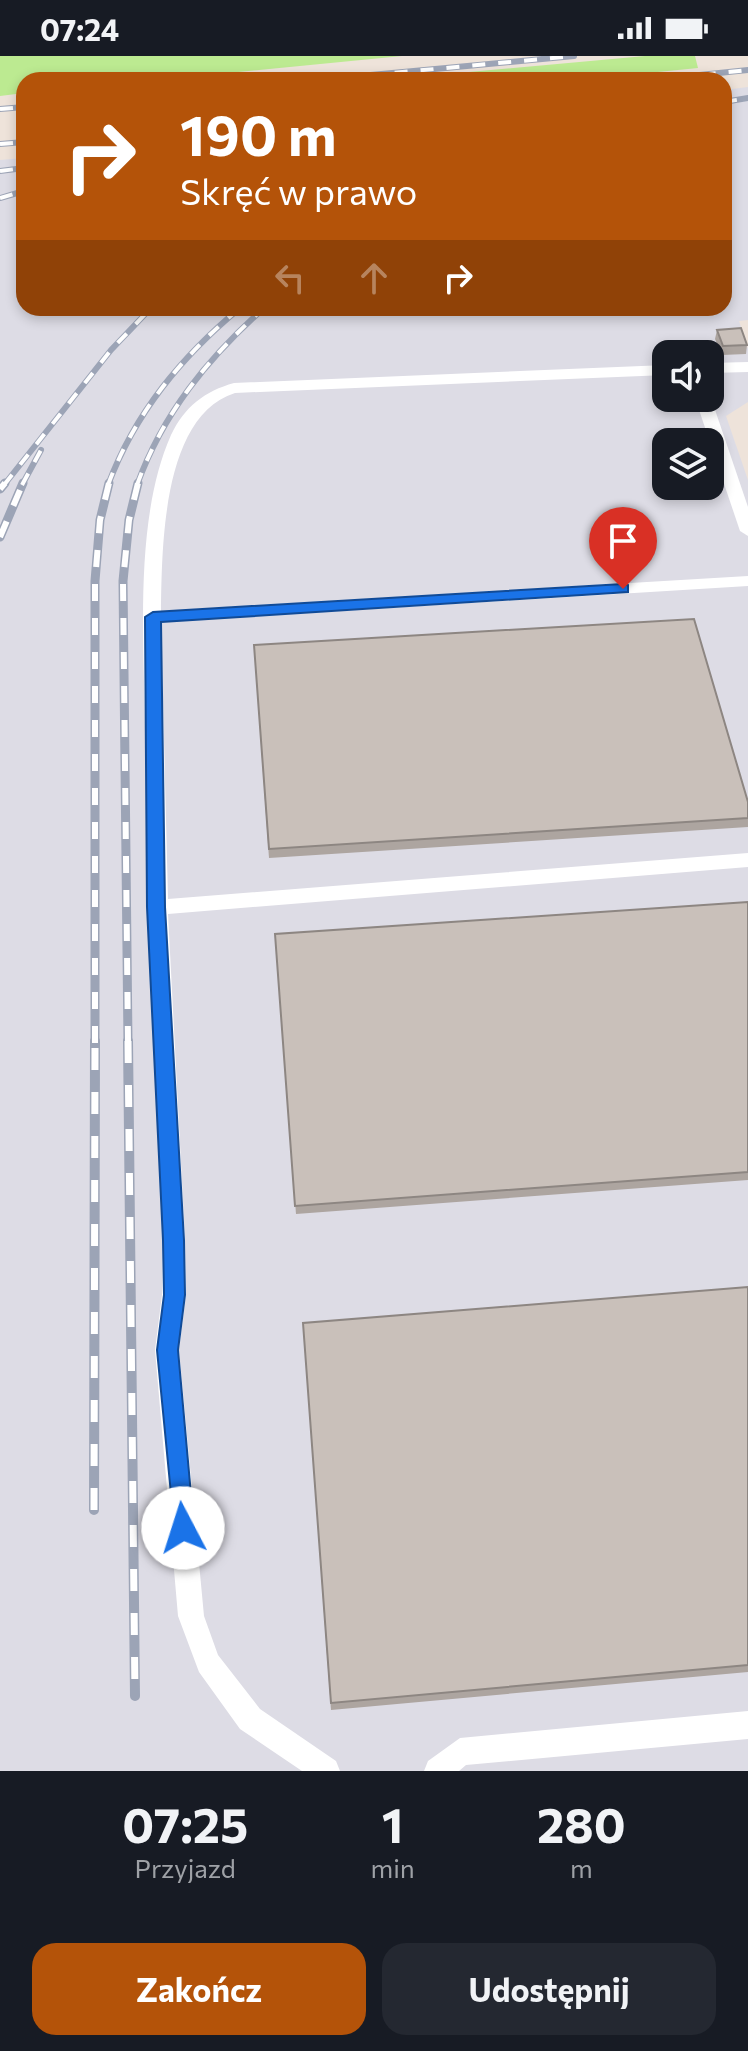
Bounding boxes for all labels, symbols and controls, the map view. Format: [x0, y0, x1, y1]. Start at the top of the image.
text: 07:24 [40, 10, 119, 47]
text: 190 m [180, 99, 337, 168]
icon: right [48, 104, 152, 208]
text: Skręć w prawo [180, 168, 417, 212]
icon: left [268, 256, 312, 300]
icon: ahead [352, 256, 396, 300]
icon: right [436, 256, 480, 300]
map controls [652, 340, 724, 500]
button: sound [652, 340, 724, 412]
button: layers [652, 428, 724, 500]
pin [589, 507, 657, 589]
icon: arrive [601, 519, 645, 563]
position arrow [141, 1486, 225, 1570]
text: 07:25 [122, 1794, 248, 1853]
text: 1 [382, 1794, 403, 1853]
text: 280 [537, 1794, 626, 1853]
text: Przyjazd [135, 1852, 236, 1883]
text: min [370, 1852, 415, 1883]
text: m [570, 1852, 593, 1883]
button: Zakończ [32, 1943, 366, 2035]
button: Udostępnij [382, 1943, 716, 2035]

